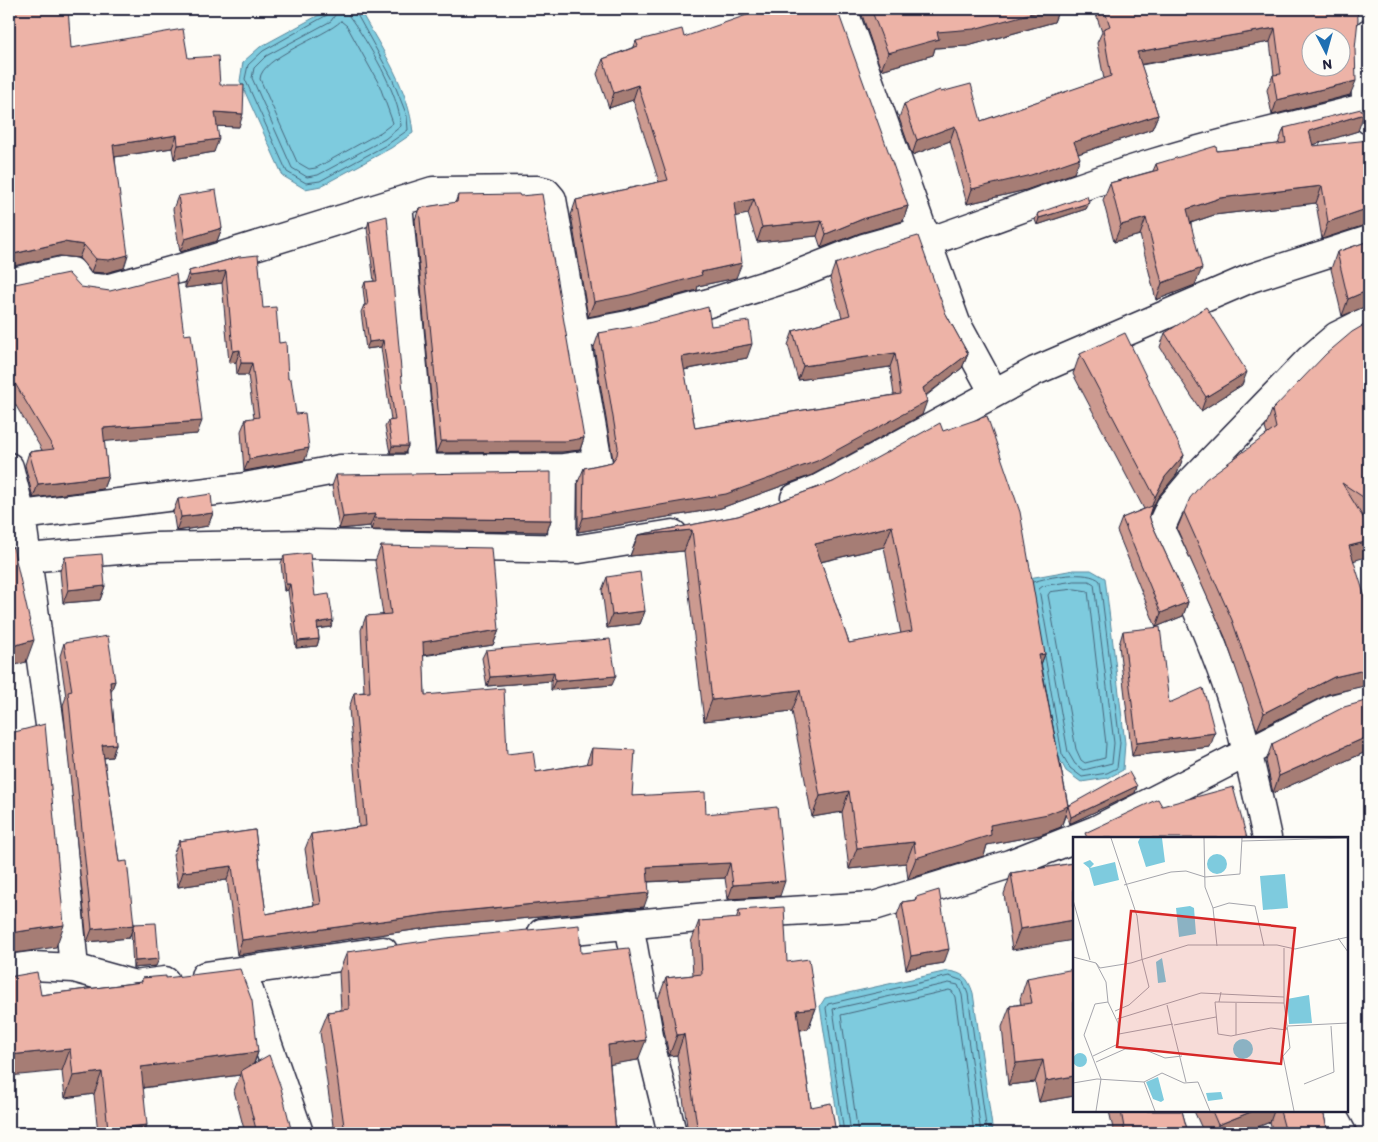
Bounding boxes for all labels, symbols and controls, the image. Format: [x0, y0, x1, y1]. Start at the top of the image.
north arrow [1300, 28, 1350, 78]
text: N [1322, 55, 1333, 73]
inset map [1073, 837, 1348, 1112]

